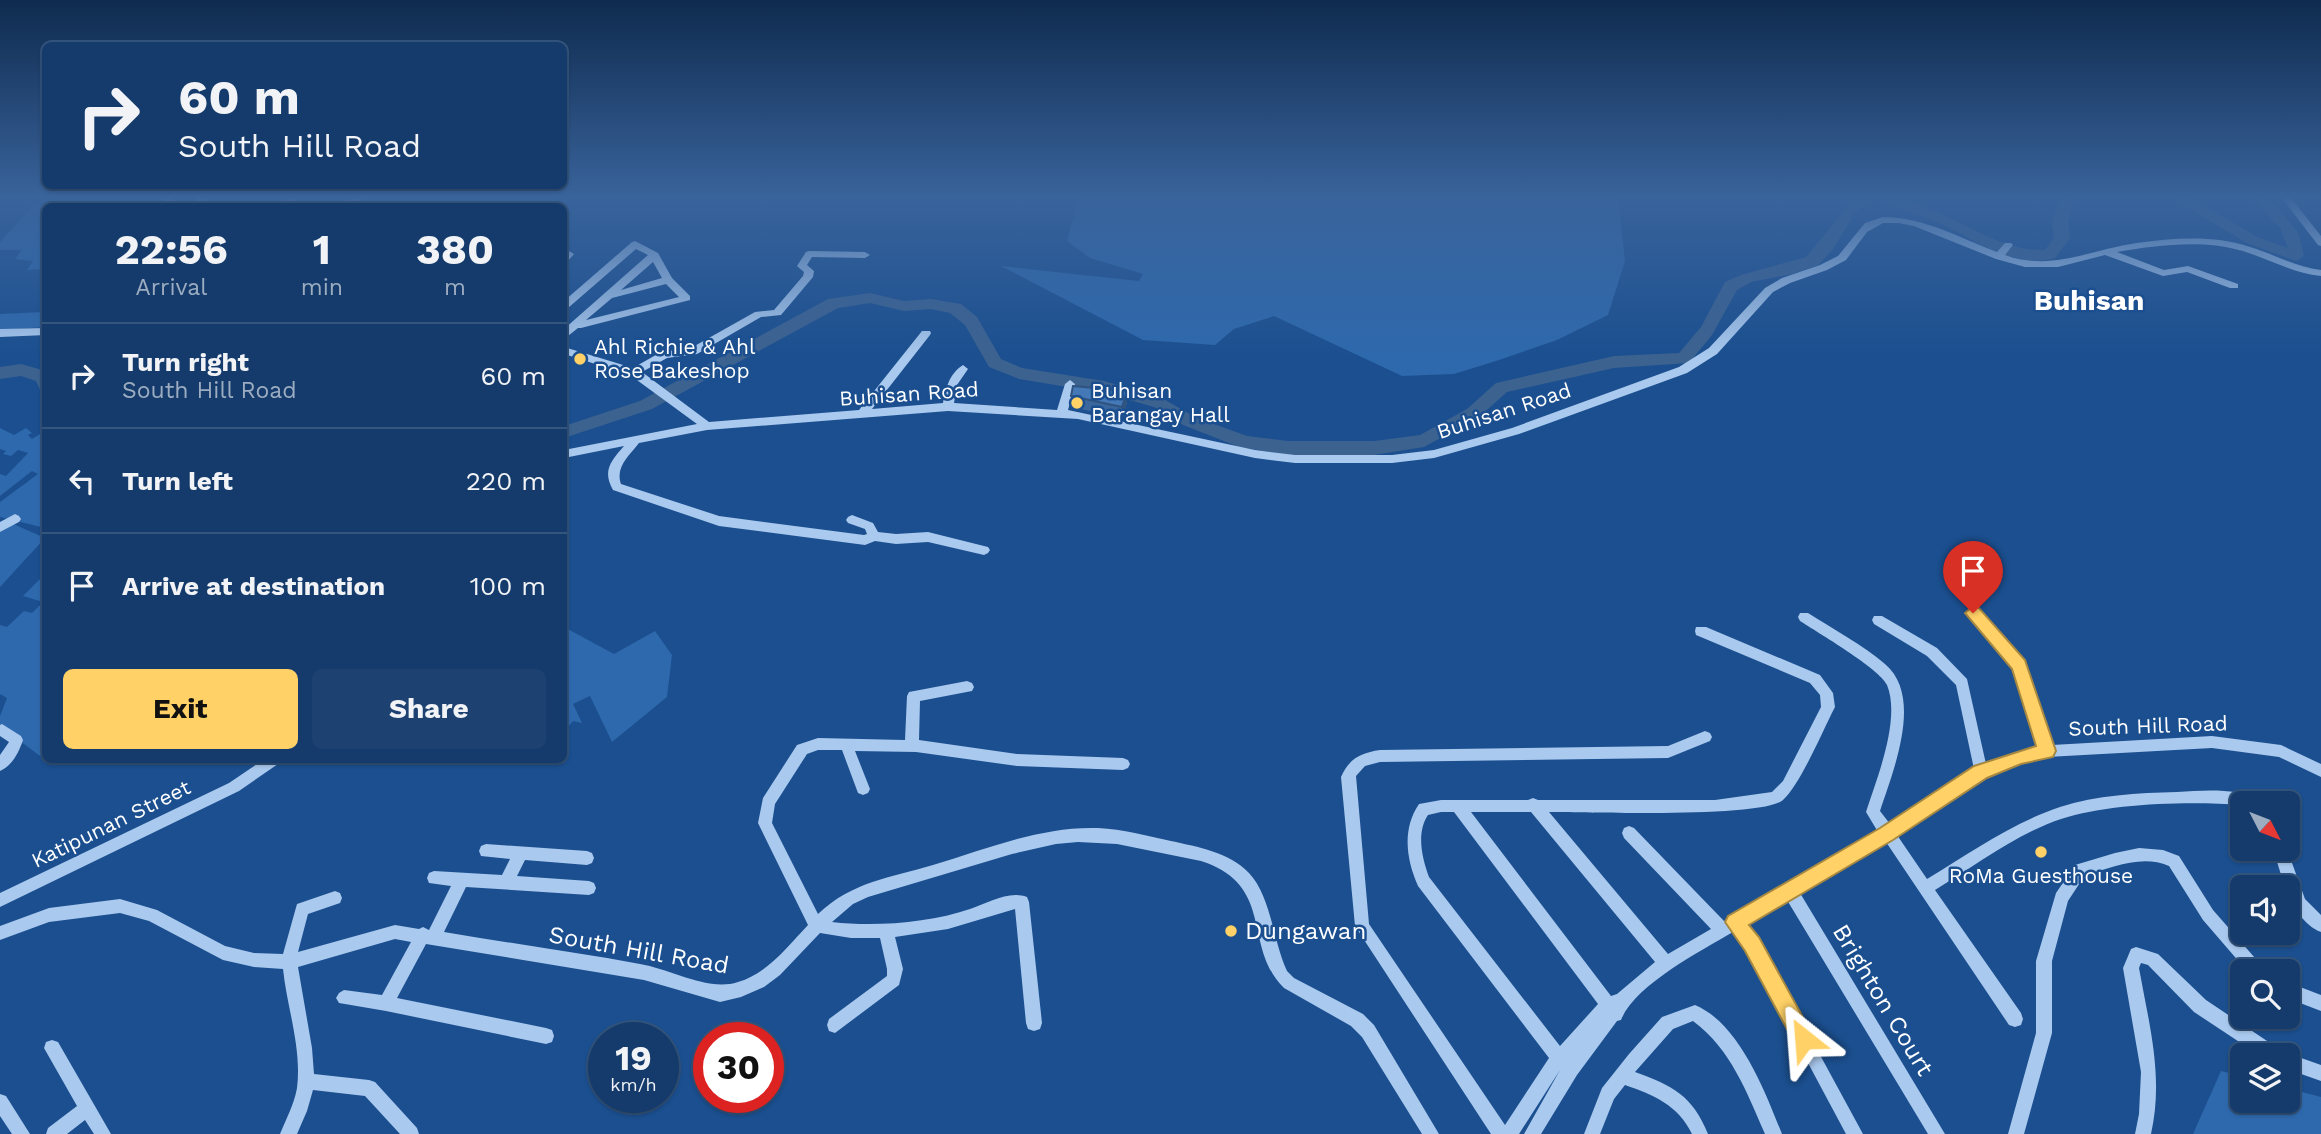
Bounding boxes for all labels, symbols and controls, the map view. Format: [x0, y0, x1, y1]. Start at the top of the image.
text: 60 m [178, 68, 300, 126]
icon: right [63, 70, 154, 161]
text: South Hill Road [178, 127, 421, 165]
text: 22:56 [115, 225, 228, 274]
text: 1 [313, 225, 331, 274]
text: 380 [416, 225, 494, 274]
text: Arrival [135, 274, 207, 301]
text: min [301, 274, 343, 301]
text: m [444, 274, 466, 301]
district label: Buhisan [2034, 284, 2144, 317]
place label: Ahl Richie & Ahl Rose Bakeshop [594, 334, 756, 383]
text: Turn right [122, 347, 249, 377]
marker: Ahl Richie & Ahl Rose Bakeshop [572, 351, 588, 367]
icon: right [63, 357, 101, 395]
text: 60 m [480, 361, 546, 391]
street label: Buhisan Road [838, 376, 979, 411]
text: South Hill Road [122, 377, 297, 404]
street label: Buhisan Road [1434, 377, 1574, 444]
place label: Buhisan Barangay Hall [1091, 378, 1230, 427]
marker: Buhisan Barangay Hall [1069, 395, 1085, 411]
icon: left [63, 462, 101, 500]
text: Turn left [122, 466, 233, 496]
text: 220 m [466, 466, 546, 496]
pin [1943, 541, 2003, 613]
icon: arrive [1954, 552, 1992, 590]
icon: arrive [63, 567, 101, 605]
text: Arrive at destination [122, 571, 385, 601]
text: 100 m [470, 571, 546, 601]
button: Exit [63, 669, 298, 749]
button: Share [312, 669, 546, 749]
street label: South Hill Road [2068, 710, 2228, 741]
street label: Katipunan Street [27, 774, 195, 873]
north arrow [2230, 791, 2300, 861]
map controls [2230, 791, 2300, 1113]
marker: RoMa Guesthouse [2033, 844, 2049, 860]
place label: RoMa Guesthouse [1949, 863, 2133, 888]
button: sound [2230, 875, 2300, 945]
place label: Dungawan [1245, 917, 1366, 945]
street label: Brighton Court [1827, 919, 1939, 1081]
street label: South Hill Road [547, 920, 731, 980]
marker: Dungawan [1223, 923, 1239, 939]
button: search [2230, 959, 2300, 1029]
position arrow [1767, 1002, 1841, 1076]
speed limit sign: 30 [693, 1022, 784, 1113]
text: 19 [615, 1037, 652, 1079]
button: layers [2230, 1043, 2300, 1113]
text: km/h [610, 1074, 657, 1095]

